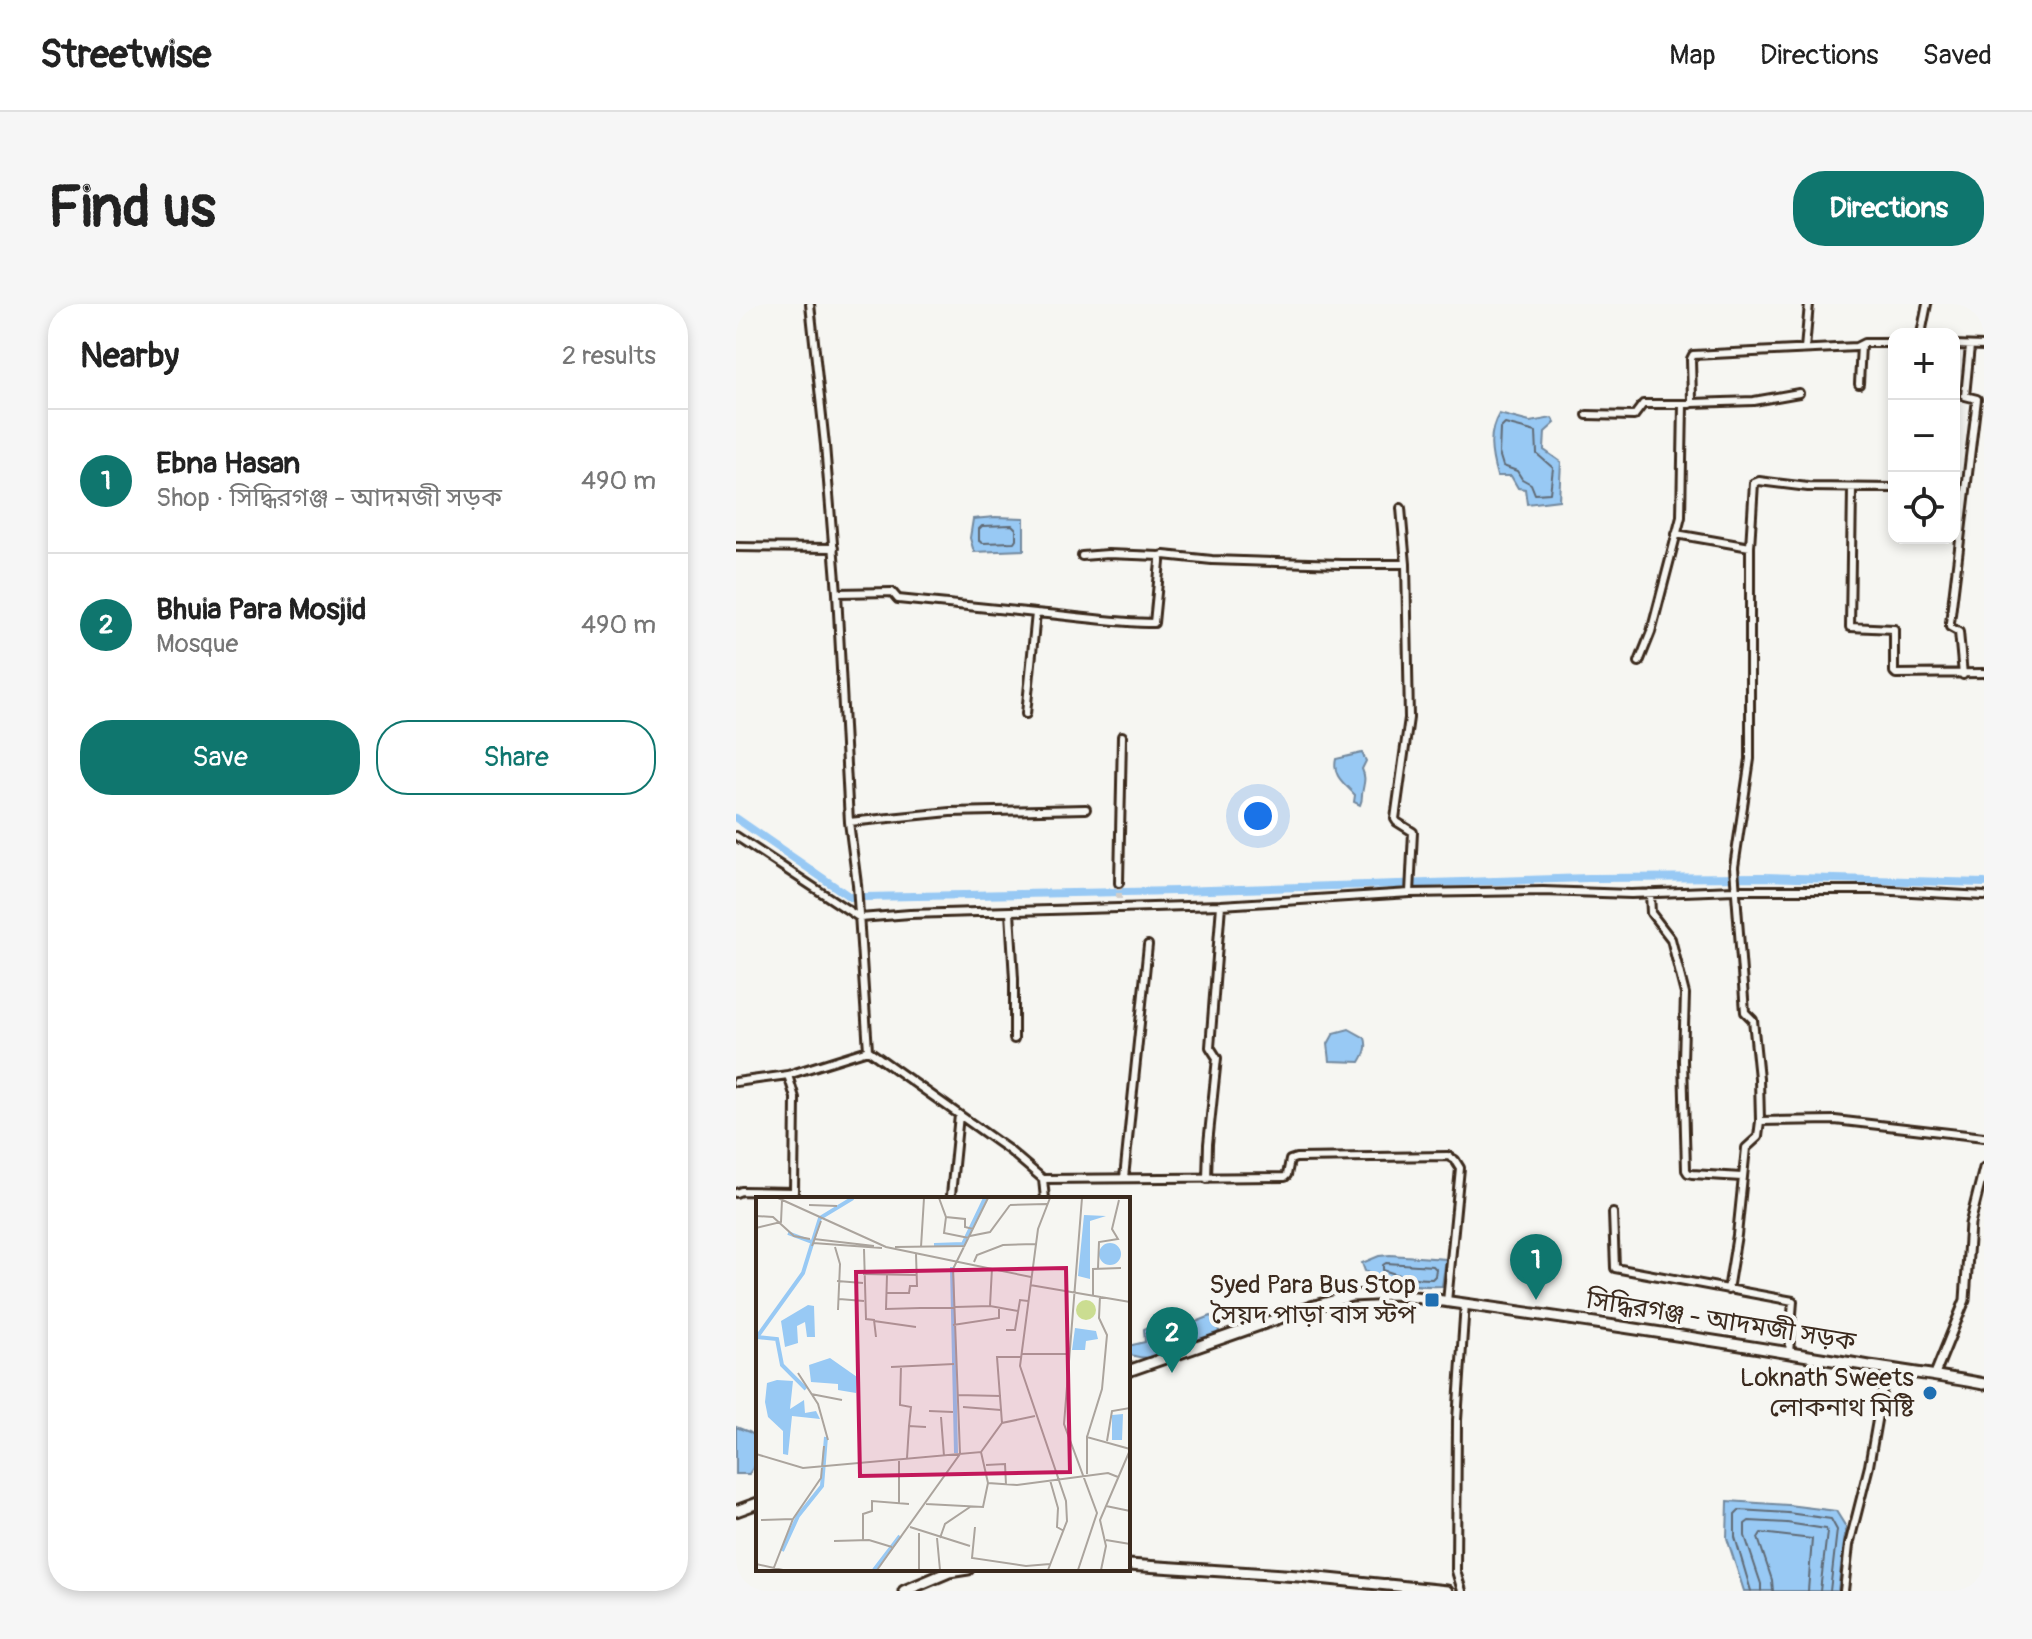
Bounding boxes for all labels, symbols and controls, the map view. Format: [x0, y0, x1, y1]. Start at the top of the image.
text: Streetwise [40, 31, 211, 79]
text: Map [1669, 38, 1716, 73]
text: Directions [1760, 38, 1879, 73]
text: Saved [1923, 38, 1992, 73]
button: Directions [1793, 171, 1984, 246]
text: Find us [48, 174, 216, 243]
map controls [1888, 328, 1960, 544]
button: + [1888, 328, 1960, 400]
text: Nearby [80, 335, 179, 378]
text: 2 results [562, 340, 656, 372]
button: − [1888, 400, 1960, 472]
text: Ebna Hasan [156, 445, 300, 482]
text: 1 [101, 465, 111, 497]
text: 490 m [581, 465, 656, 497]
button: locate [1888, 472, 1960, 544]
text: Shop · সিদ্ধিরগঞ্জ - আদমজী সড়ক [156, 482, 502, 514]
text: Bhuia Para Mosjid [156, 591, 366, 628]
text: 2 [99, 609, 113, 641]
text: 490 m [581, 609, 656, 641]
text: Mosque [156, 628, 238, 660]
button: Save [80, 720, 360, 795]
button: Share [376, 720, 656, 795]
your location [1238, 796, 1278, 836]
inset map [756, 1197, 1130, 1571]
pin: 1 [1510, 1234, 1562, 1300]
place label: Syed Para Bus Stop সৈয়দ পাড়া বাস স্টপ [1209, 1269, 1416, 1331]
street label: সিদ্ধিরগঞ্জ - আদমজী সড়ক [1583, 1284, 1859, 1358]
marker: Syed Para Bus Stop সৈয়দ পাড়া বাস স্টপ [1423, 1291, 1441, 1309]
pin: 2 [1146, 1307, 1198, 1373]
place label: Loknath Sweets লোকনাথ মিষ্টি [1740, 1362, 1915, 1424]
marker: Loknath Sweets লোকনাথ মিষ্টি [1921, 1384, 1939, 1402]

